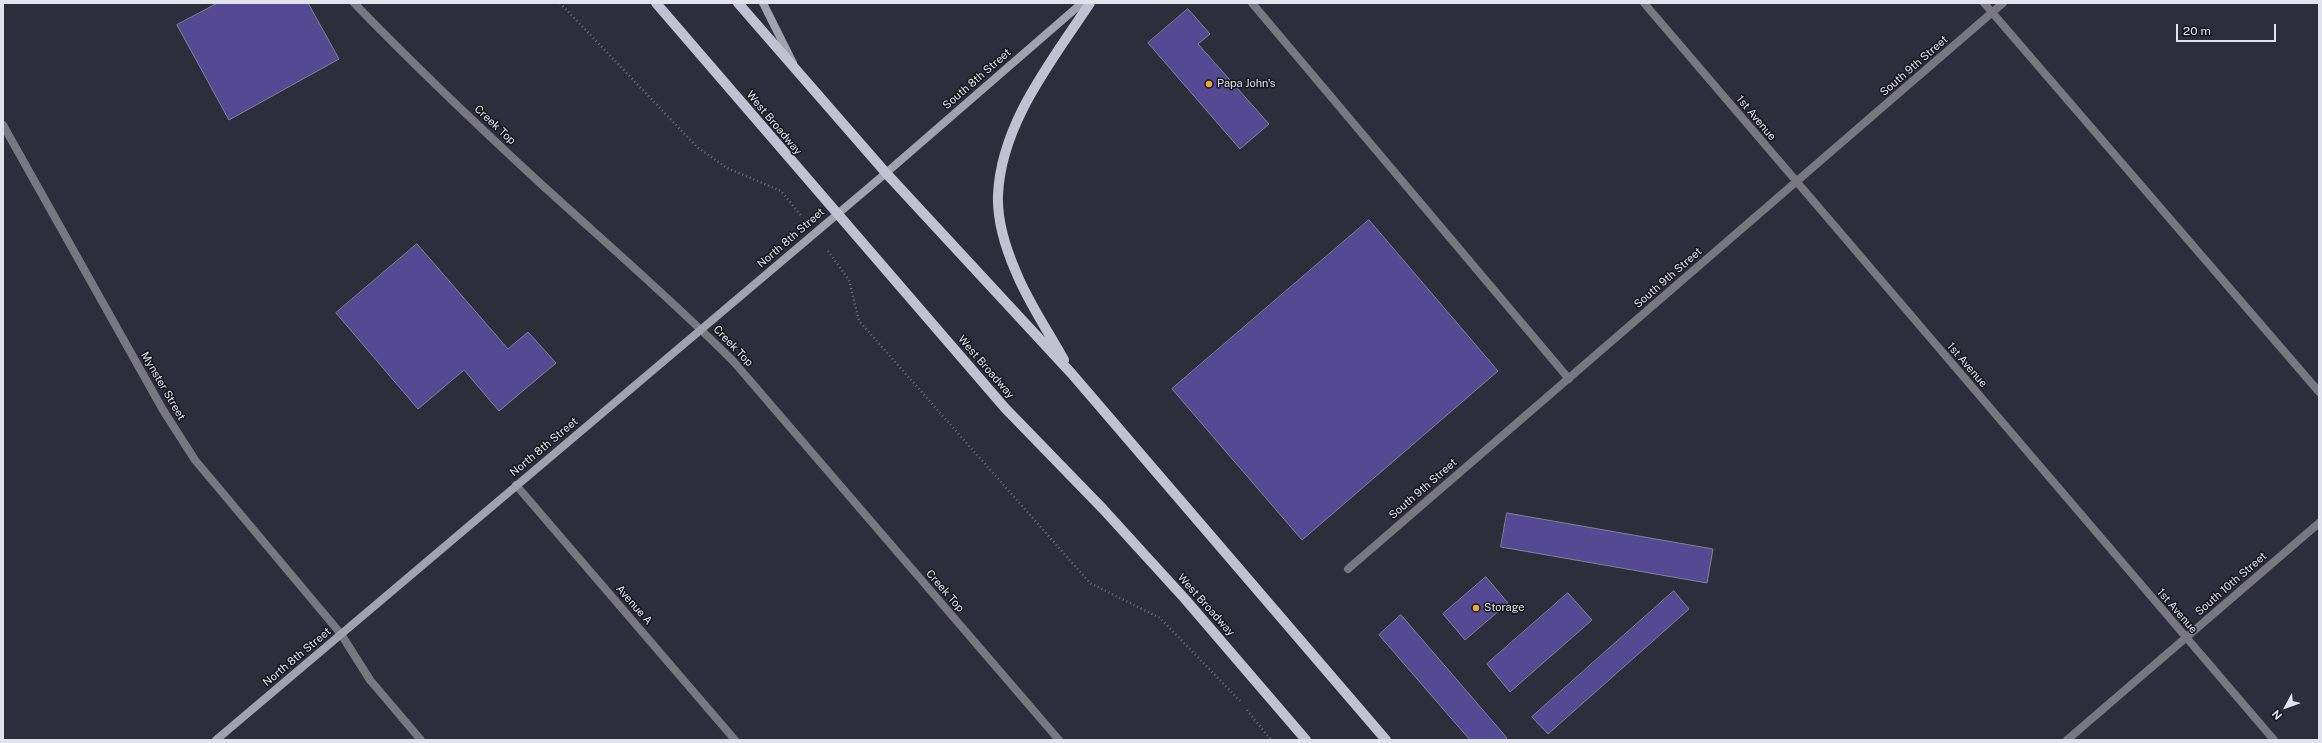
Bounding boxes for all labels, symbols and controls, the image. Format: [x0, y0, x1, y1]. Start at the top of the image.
scale bar [2178, 16, 2278, 42]
text: 20 m [2183, 24, 2211, 38]
street label: South 9th Street [1877, 33, 1951, 99]
street label: South 8th Street [940, 46, 1014, 112]
place label: Papa John's [1217, 77, 1275, 91]
marker: Papa John's [1204, 79, 1214, 89]
street label: West Broadway [743, 88, 805, 158]
street label: 1st Avenue [1733, 93, 1779, 143]
street label: Creek Top [472, 103, 518, 147]
street label: North 8th Street [755, 205, 827, 271]
street label: South 9th Street [1631, 245, 1705, 311]
street label: Creek Top [710, 323, 756, 369]
street label: West Broadway [955, 333, 1017, 401]
street label: 1st Avenue [1944, 340, 1990, 390]
street label: Mynster Street [138, 349, 188, 423]
street label: North 8th Street [507, 415, 581, 479]
street label: South 9th Street [1386, 456, 1460, 522]
street label: South 10th Street [2193, 550, 2269, 618]
street label: Creek Top [923, 567, 967, 615]
street label: West Broadway [1175, 571, 1237, 639]
street label: Avenue A [613, 582, 655, 628]
street label: 1st Avenue [2154, 586, 2200, 636]
place label: Storage [1484, 601, 1525, 615]
marker: Storage [1471, 603, 1481, 613]
street label: North 8th Street [260, 625, 334, 689]
north arrow [2266, 687, 2306, 727]
text: N [2270, 708, 2284, 722]

